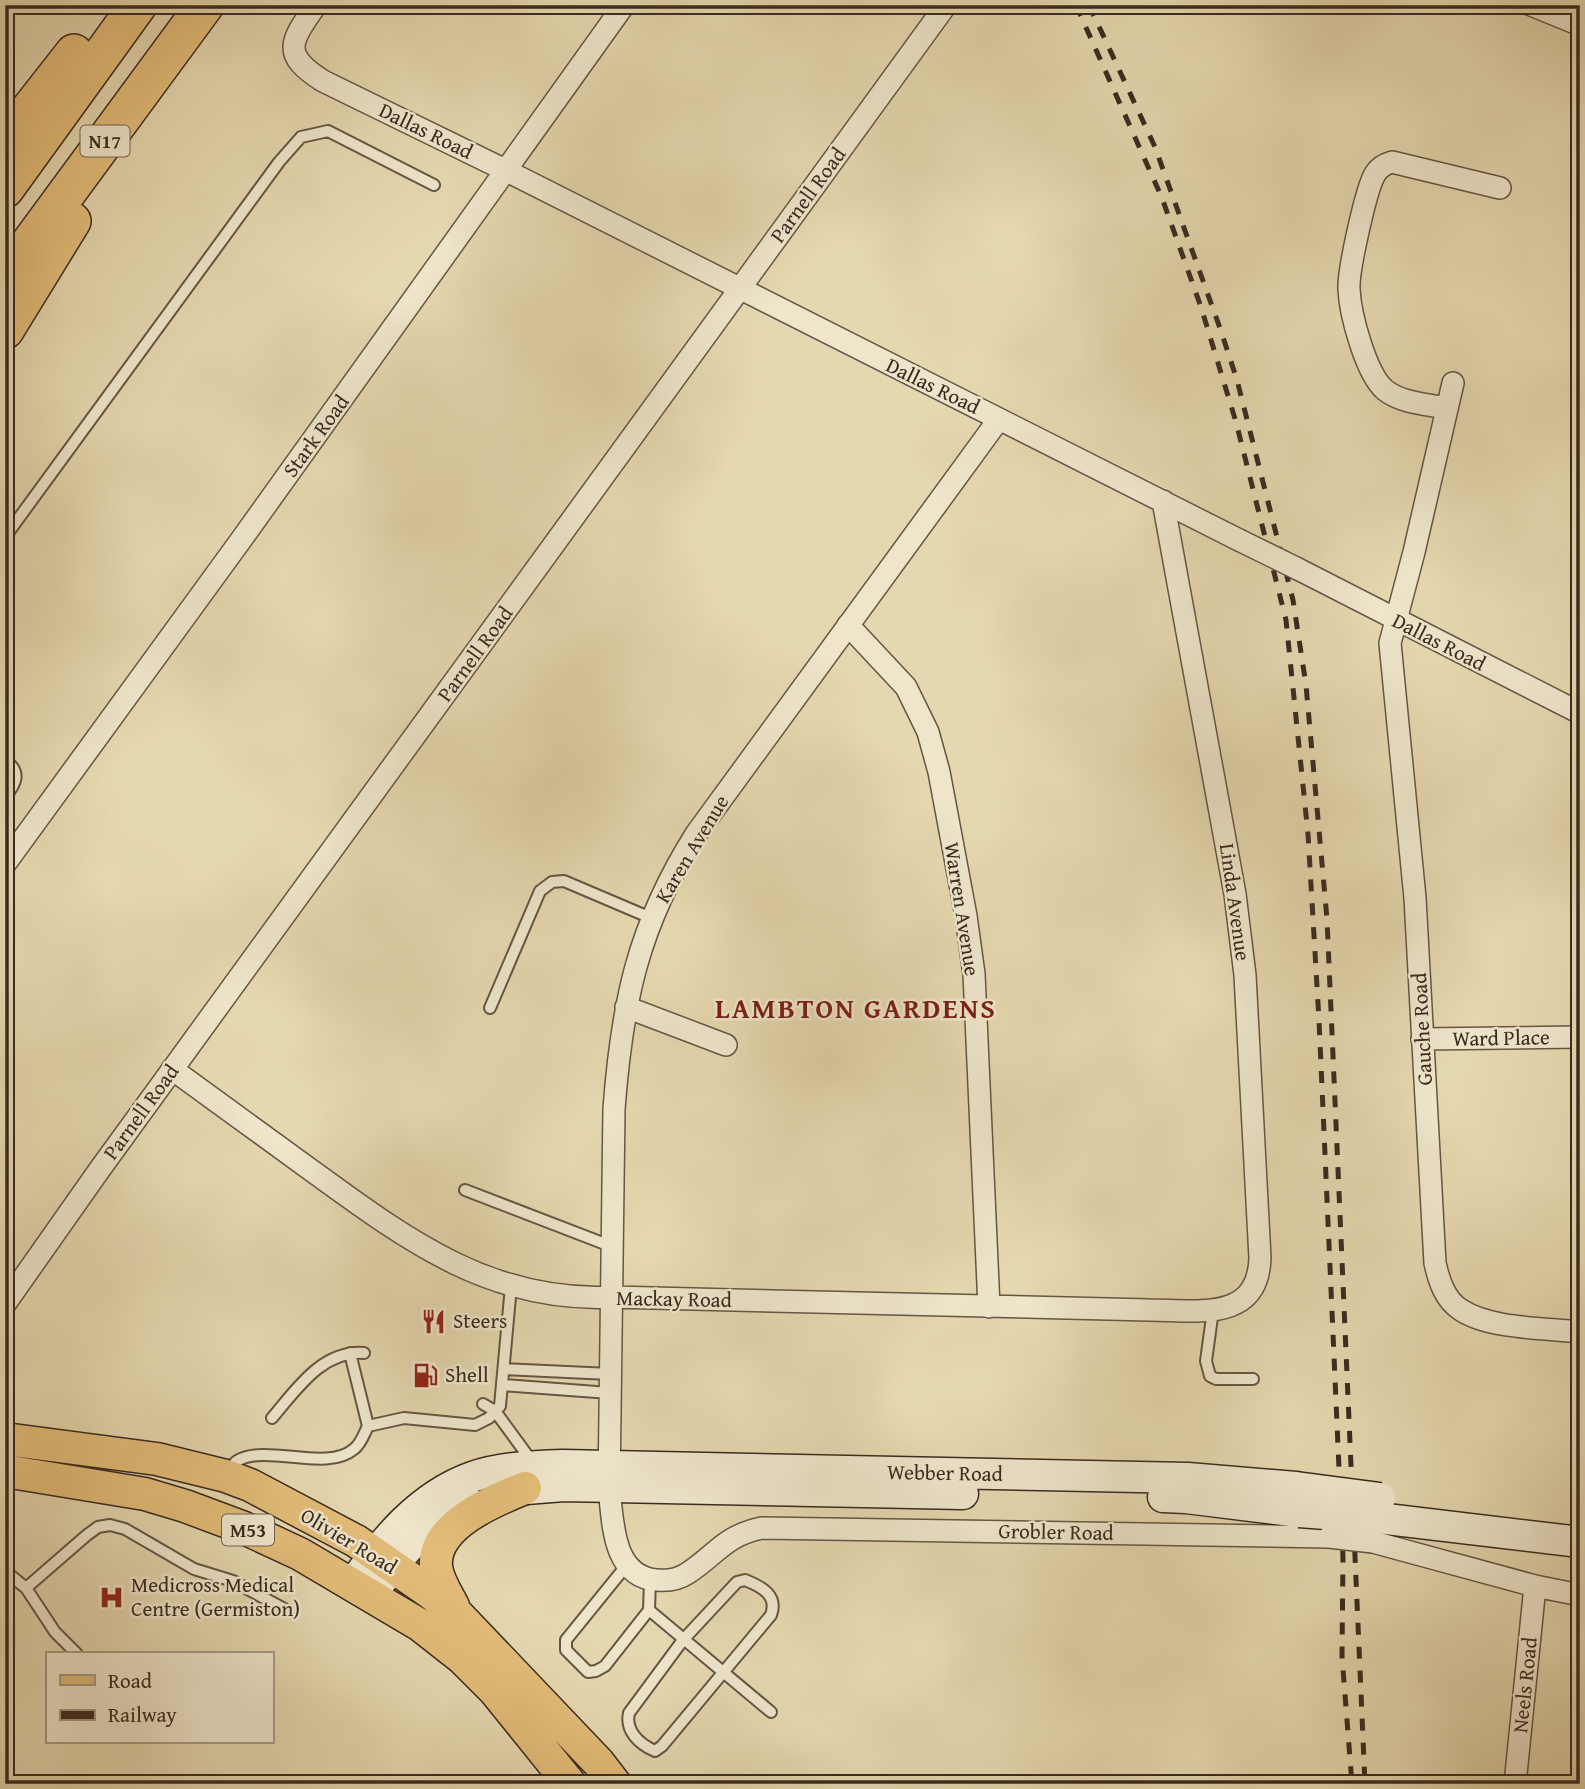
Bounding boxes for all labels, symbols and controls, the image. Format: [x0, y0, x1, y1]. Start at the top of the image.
street label: Dallas Road [374, 94, 479, 167]
road number: N17 [80, 125, 130, 156]
street label: Parnell Road [762, 140, 853, 249]
street label: Dallas Road [881, 349, 986, 422]
street label: Stark Road [275, 387, 357, 483]
street label: Parnell Road [429, 599, 520, 708]
street label: Dallas Road [1387, 605, 1492, 679]
street label: Karen Avenue [647, 789, 736, 909]
street label: Warren Avenue [937, 840, 988, 978]
street label: Linda Avenue [1212, 841, 1259, 963]
street label: Gauche Road [1403, 971, 1440, 1086]
district label: LAMBTON GARDENS [715, 987, 997, 1028]
street label: Ward Place [1452, 1021, 1550, 1054]
street label: Parnell Road [95, 1057, 186, 1166]
street label: Mackay Road [616, 1282, 733, 1315]
place label: Steers [453, 1305, 507, 1336]
restaurant icon: Steers [419, 1307, 447, 1335]
place label: Shell [445, 1359, 489, 1390]
fuel station icon: Shell [411, 1361, 439, 1389]
street label: Webber Road [887, 1456, 1004, 1489]
street label: Olivier Road [295, 1499, 404, 1582]
road number: M53 [222, 1514, 274, 1546]
street label: Grobler Road [998, 1515, 1115, 1548]
place label: Medicross Medical Centre (Germiston) [131, 1569, 300, 1624]
hospital icon: Medicross Medical Centre (Germiston) [97, 1583, 125, 1611]
street label: Neels Road [1504, 1635, 1545, 1734]
legend [46, 1652, 273, 1744]
text: Road [108, 1665, 153, 1696]
text: Railway [108, 1699, 177, 1730]

